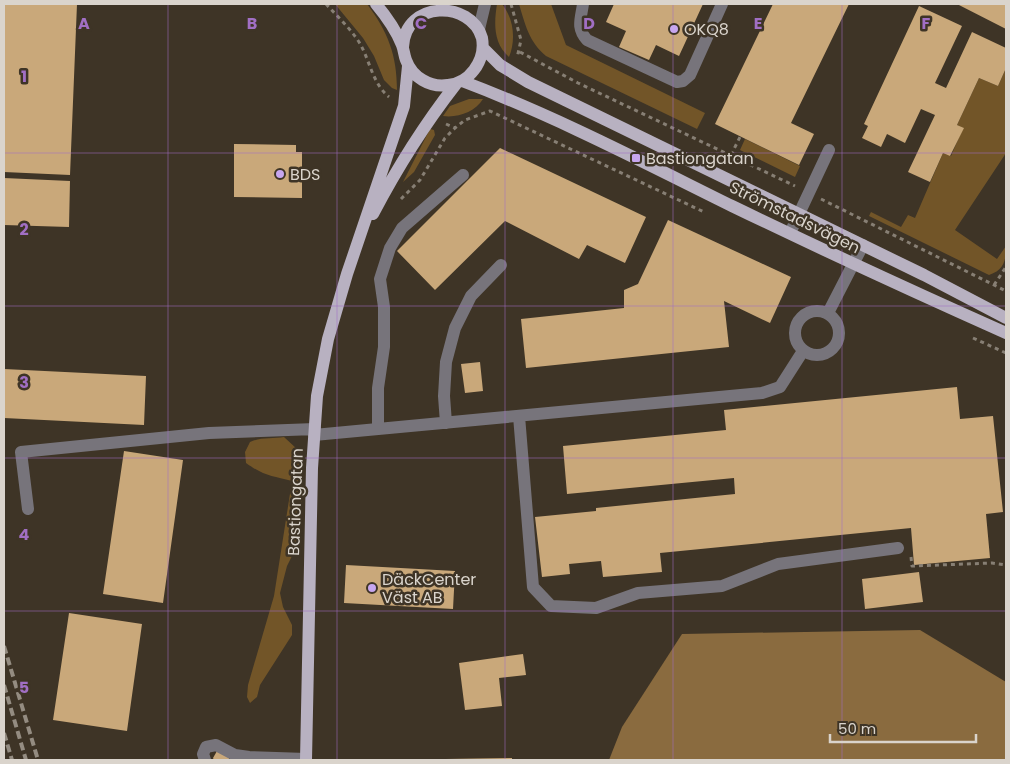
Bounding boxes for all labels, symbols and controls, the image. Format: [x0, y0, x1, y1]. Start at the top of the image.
text: A [78, 12, 90, 35]
text: B [247, 12, 257, 35]
text: C [415, 12, 427, 35]
text: D [583, 12, 595, 35]
text: E [754, 12, 762, 35]
text: F [922, 12, 931, 35]
place label: OKQ8 [684, 18, 729, 41]
marker: OKQ8 [668, 23, 680, 35]
text: 1 [21, 65, 27, 88]
place label: Bastiongatan [646, 147, 754, 170]
marker: Bastiongatan [630, 152, 642, 164]
place label: BDS [290, 163, 321, 186]
marker: BDS [274, 168, 286, 180]
street label: Strömstadsvägen [726, 176, 864, 259]
text: 2 [19, 218, 29, 241]
text: 3 [19, 371, 29, 394]
street label: Bastiongatan [282, 448, 309, 556]
text: 4 [19, 523, 30, 546]
place label: DäckCenter Väst AB [382, 568, 476, 609]
marker: DäckCenter Väst AB [366, 582, 378, 594]
text: 5 [19, 676, 29, 699]
scale bar [830, 712, 976, 744]
text: 50 m [838, 718, 876, 739]

